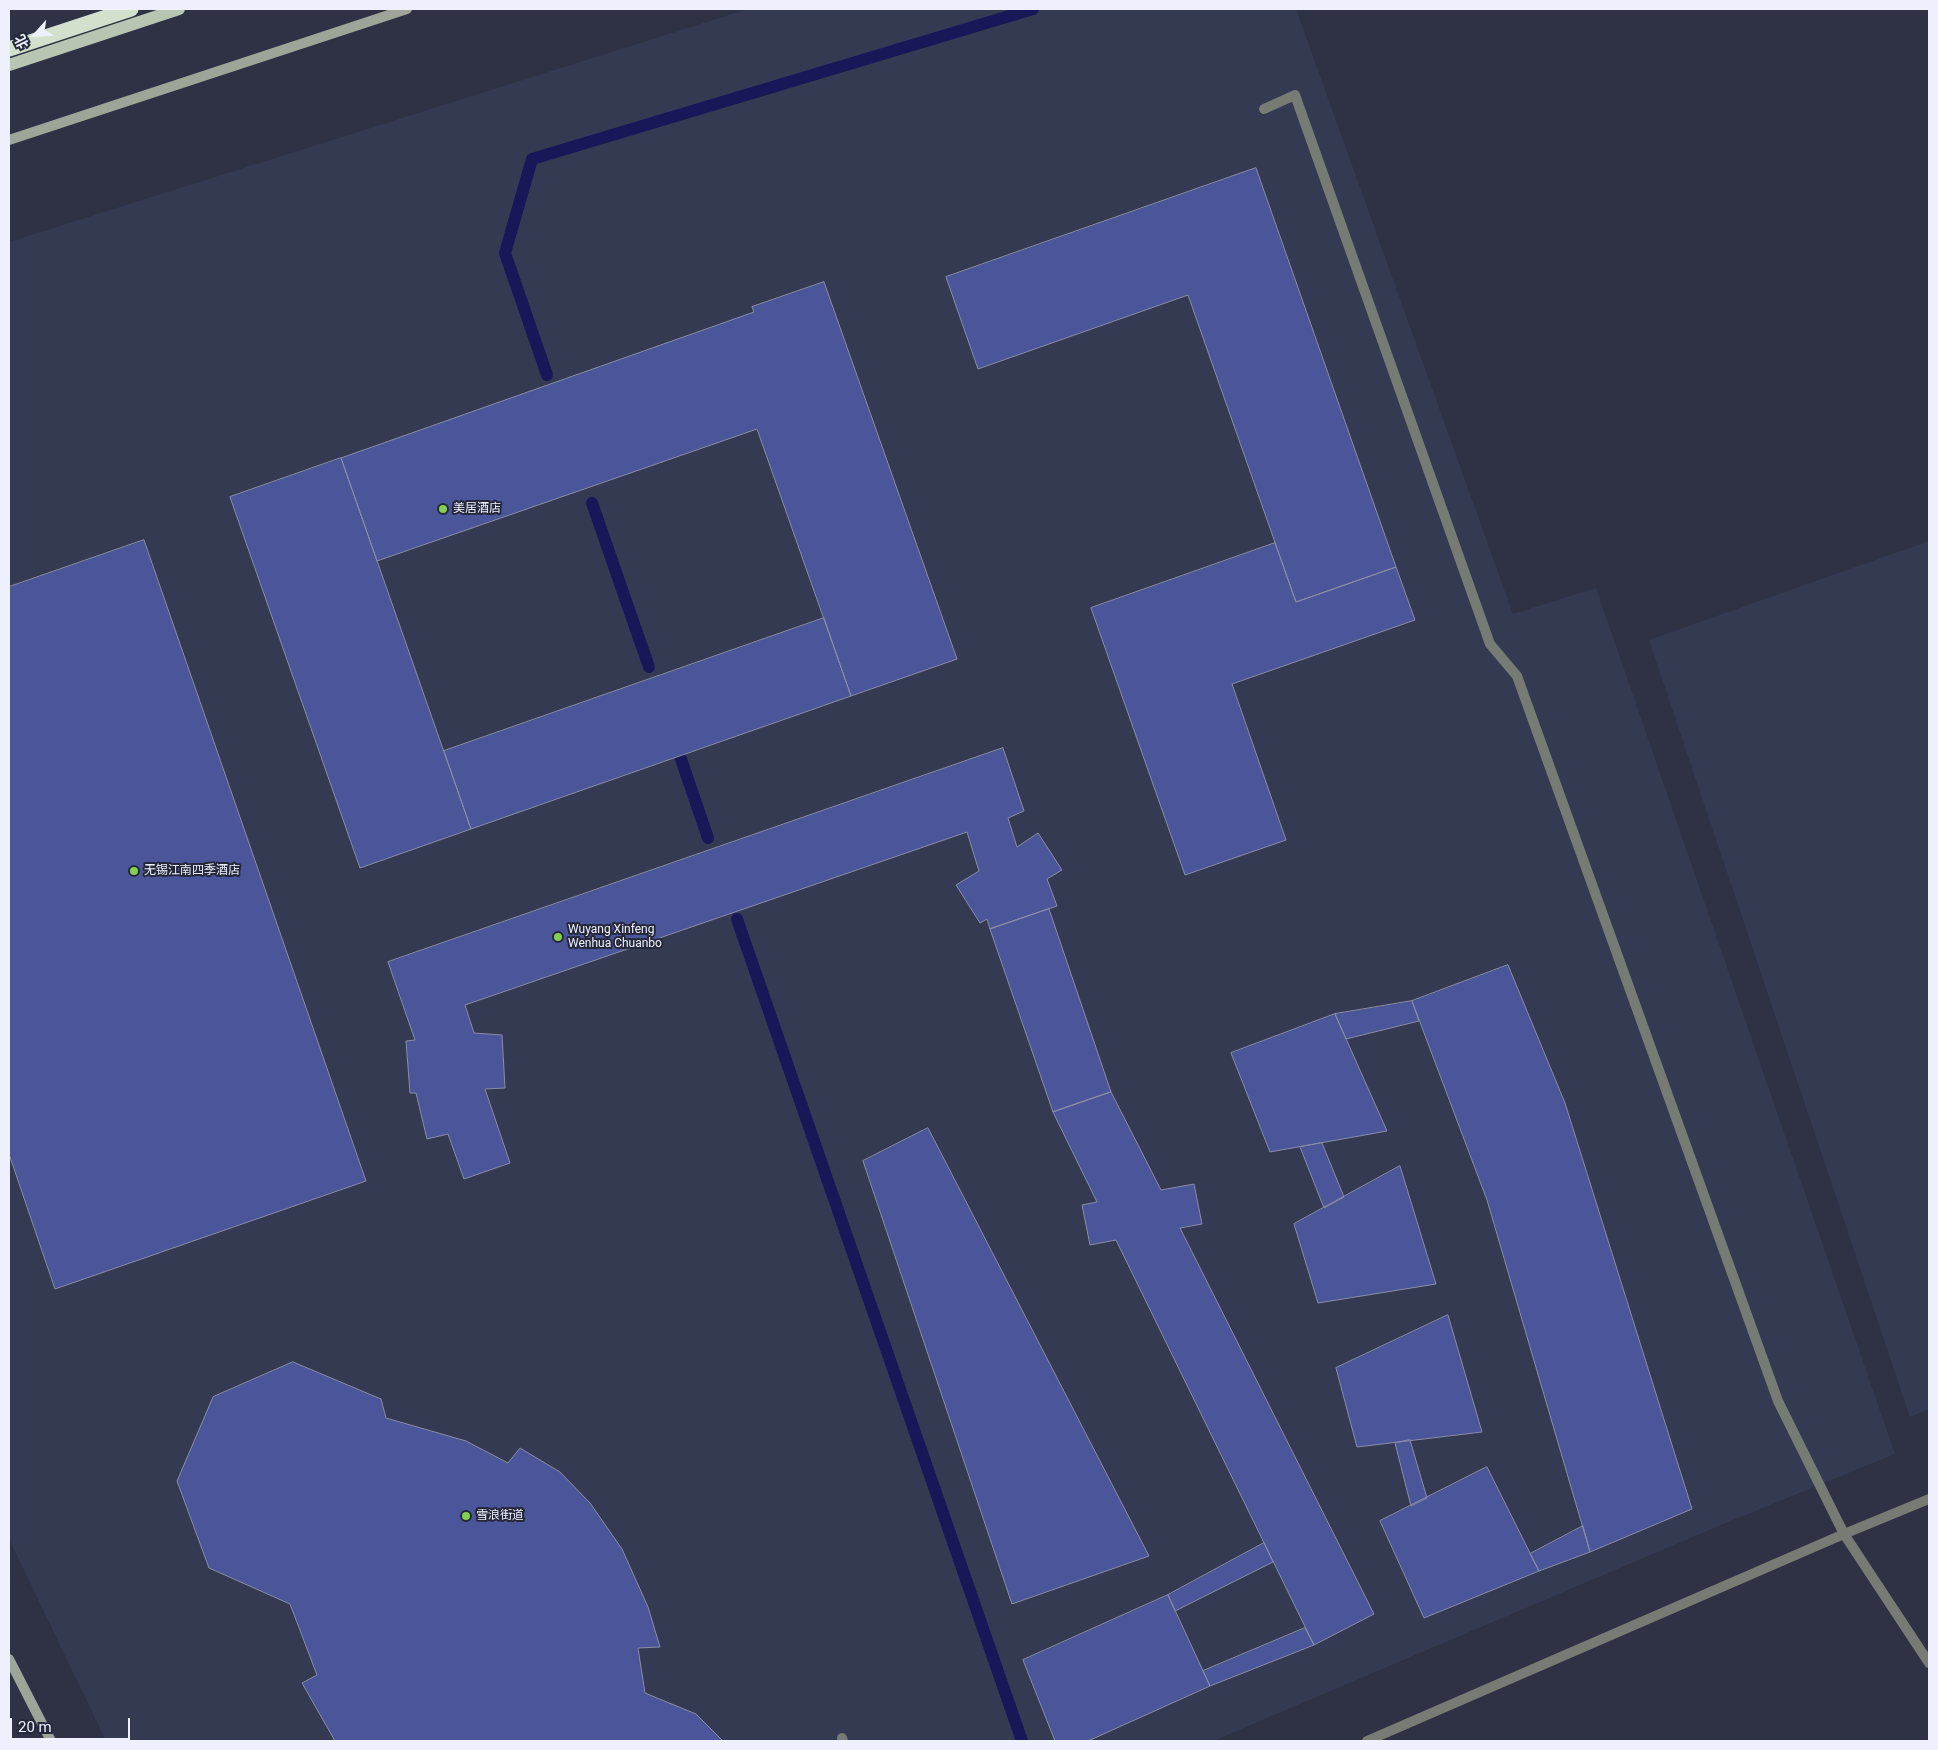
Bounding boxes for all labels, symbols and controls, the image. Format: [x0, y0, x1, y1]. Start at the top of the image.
north arrow [10, 10, 60, 60]
text: 北 [11, 32, 32, 51]
place label: 美居酒店 [453, 502, 501, 516]
marker: 美居酒店 [437, 503, 449, 515]
place label: 无锡江南四季酒店 [144, 864, 240, 878]
marker: 无锡江南四季酒店 [128, 865, 140, 877]
place label: Wuyang Xinfeng Wenhua Chuanbo [568, 923, 662, 951]
marker: Wuyang Xinfeng Wenhua Chuanbo [552, 931, 564, 943]
place label: 雪浪街道 [476, 1509, 524, 1523]
marker: 雪浪街道 [460, 1510, 472, 1522]
scale bar [12, 1708, 132, 1740]
text: 20 m [18, 1718, 52, 1736]

